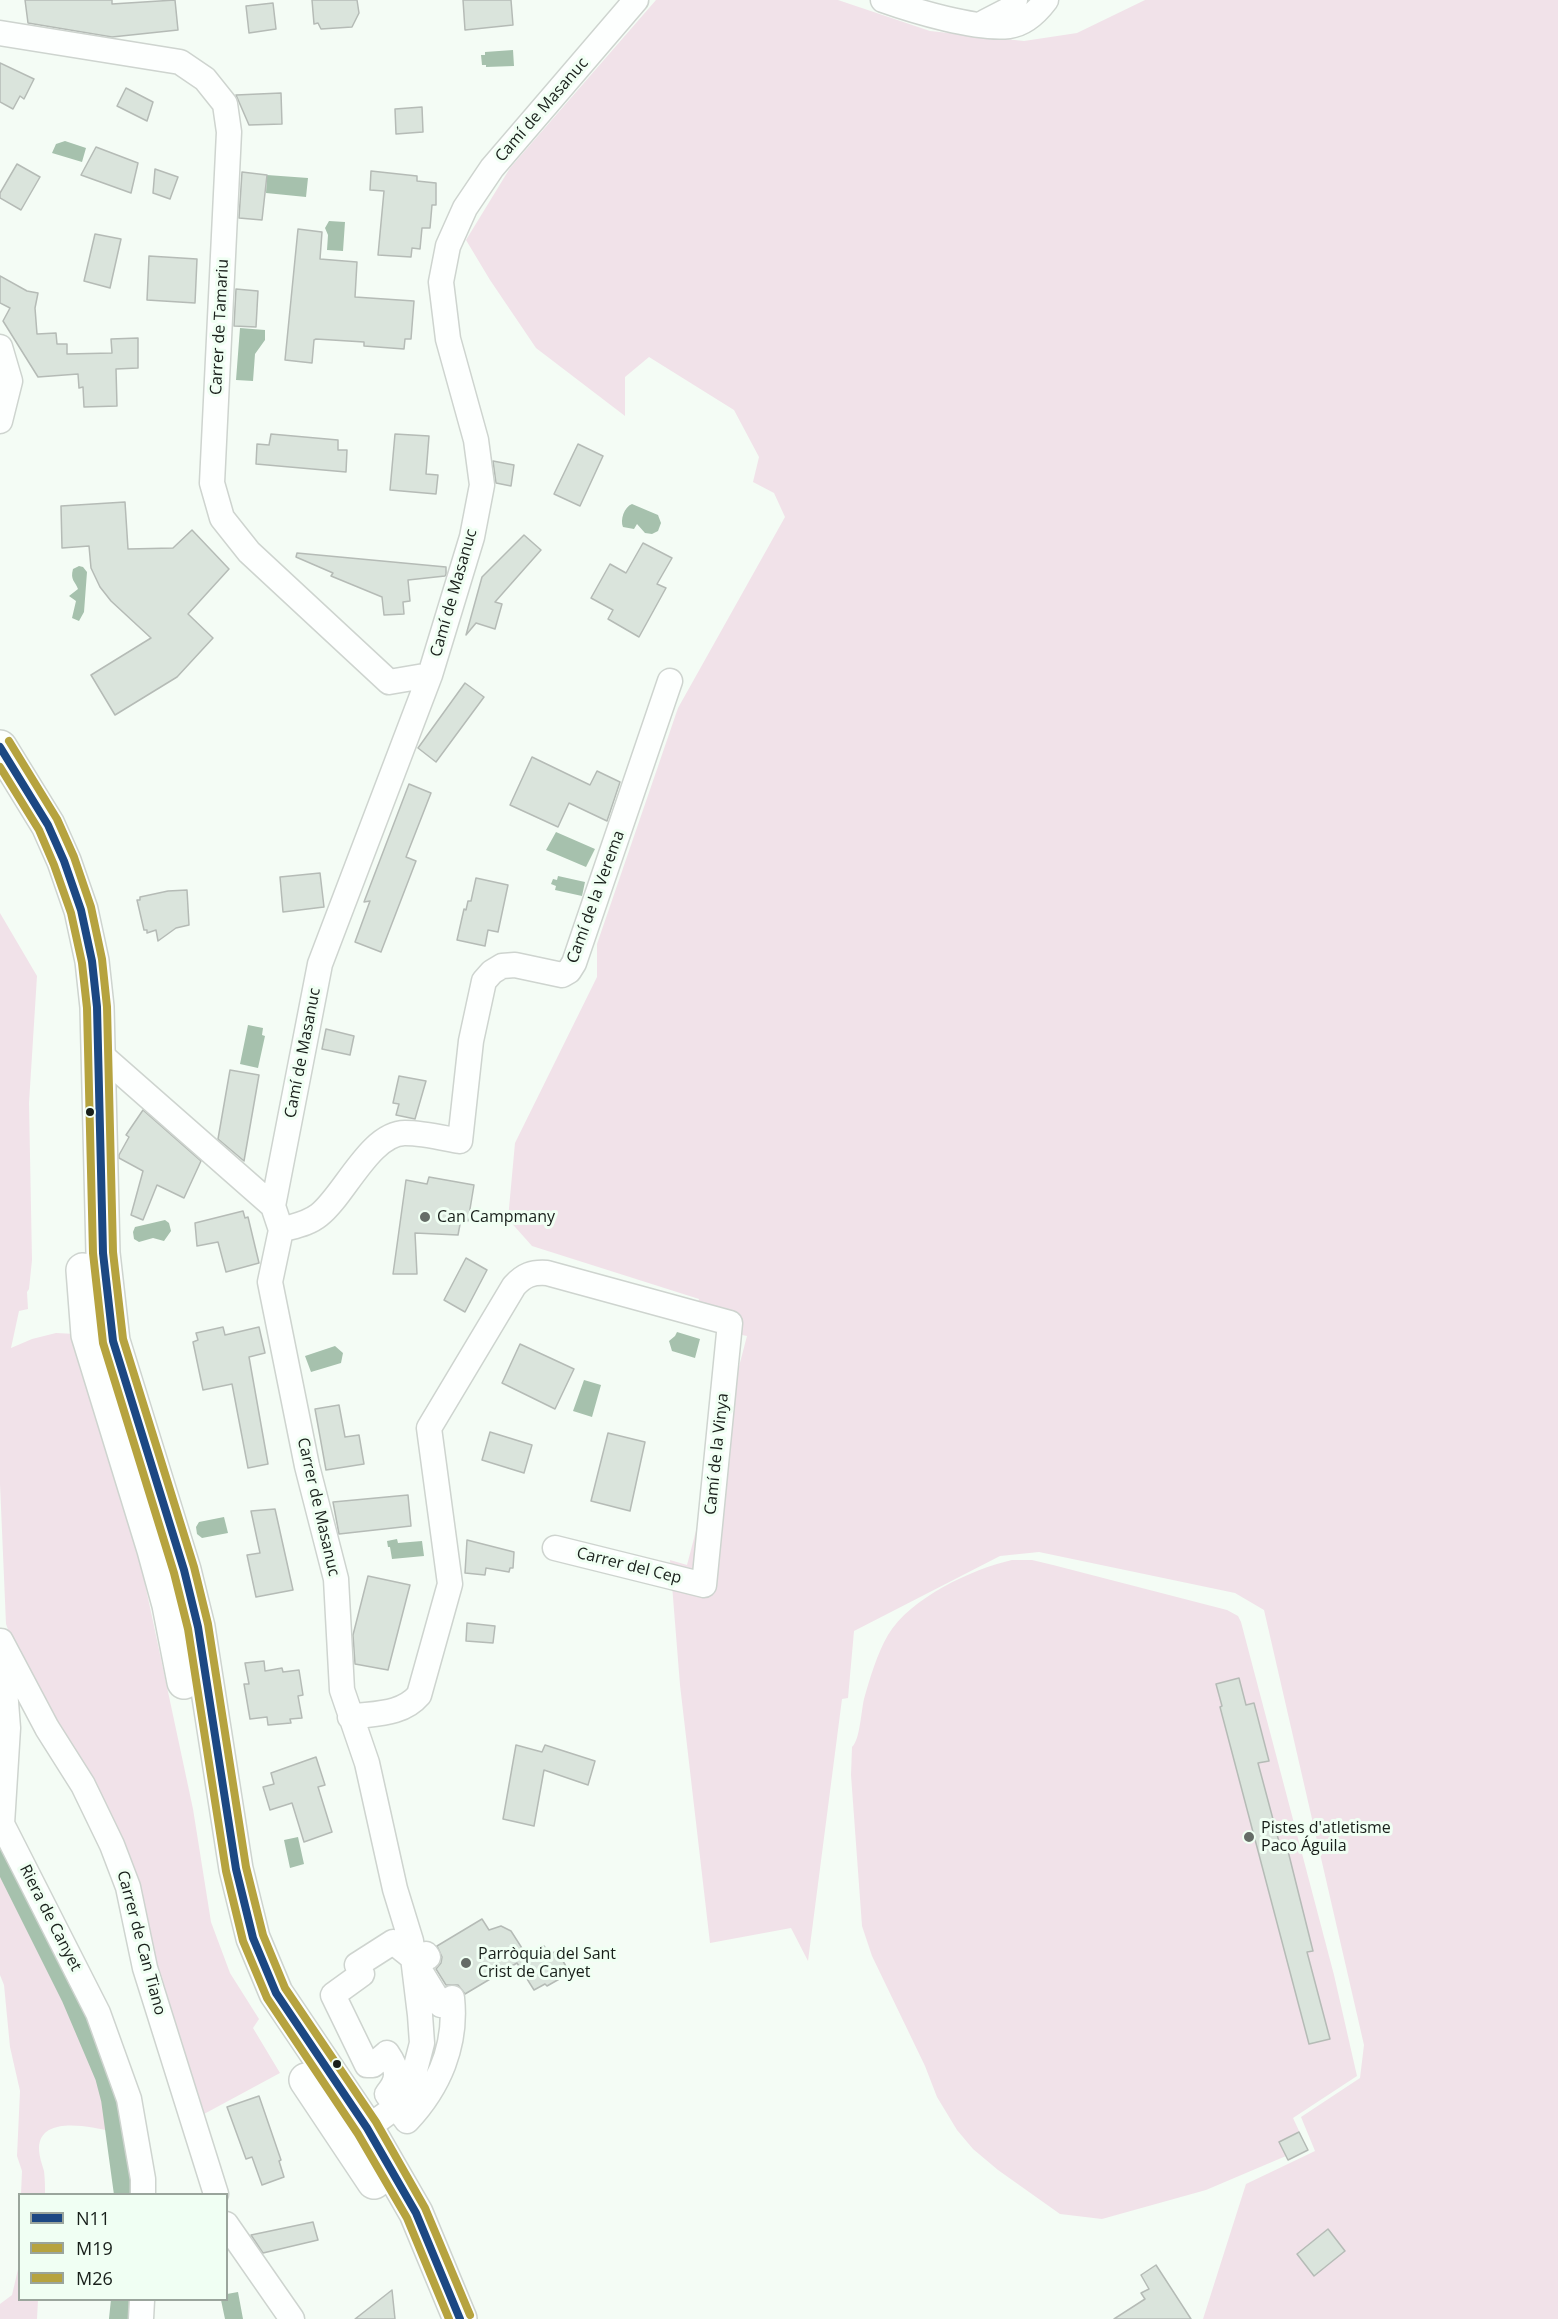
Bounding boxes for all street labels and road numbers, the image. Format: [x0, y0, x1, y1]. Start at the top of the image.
street label: Camí de Masanuc [491, 54, 593, 166]
street label: Carrer de Tamariu [207, 258, 233, 396]
street label: Camí de Masanuc [427, 527, 481, 659]
street label: Camí de la Verema [563, 828, 629, 966]
street label: Camí de Masanuc [281, 986, 325, 1120]
street label: Camí de la Vinya [701, 1392, 733, 1516]
street label: Carrer de Masanuc [293, 1436, 343, 1578]
street label: Carrer del Cep [575, 1544, 683, 1588]
street label: Riera de Canyet [15, 1862, 85, 1974]
street label: Carrer de Can Tiano [112, 1869, 170, 2017]

